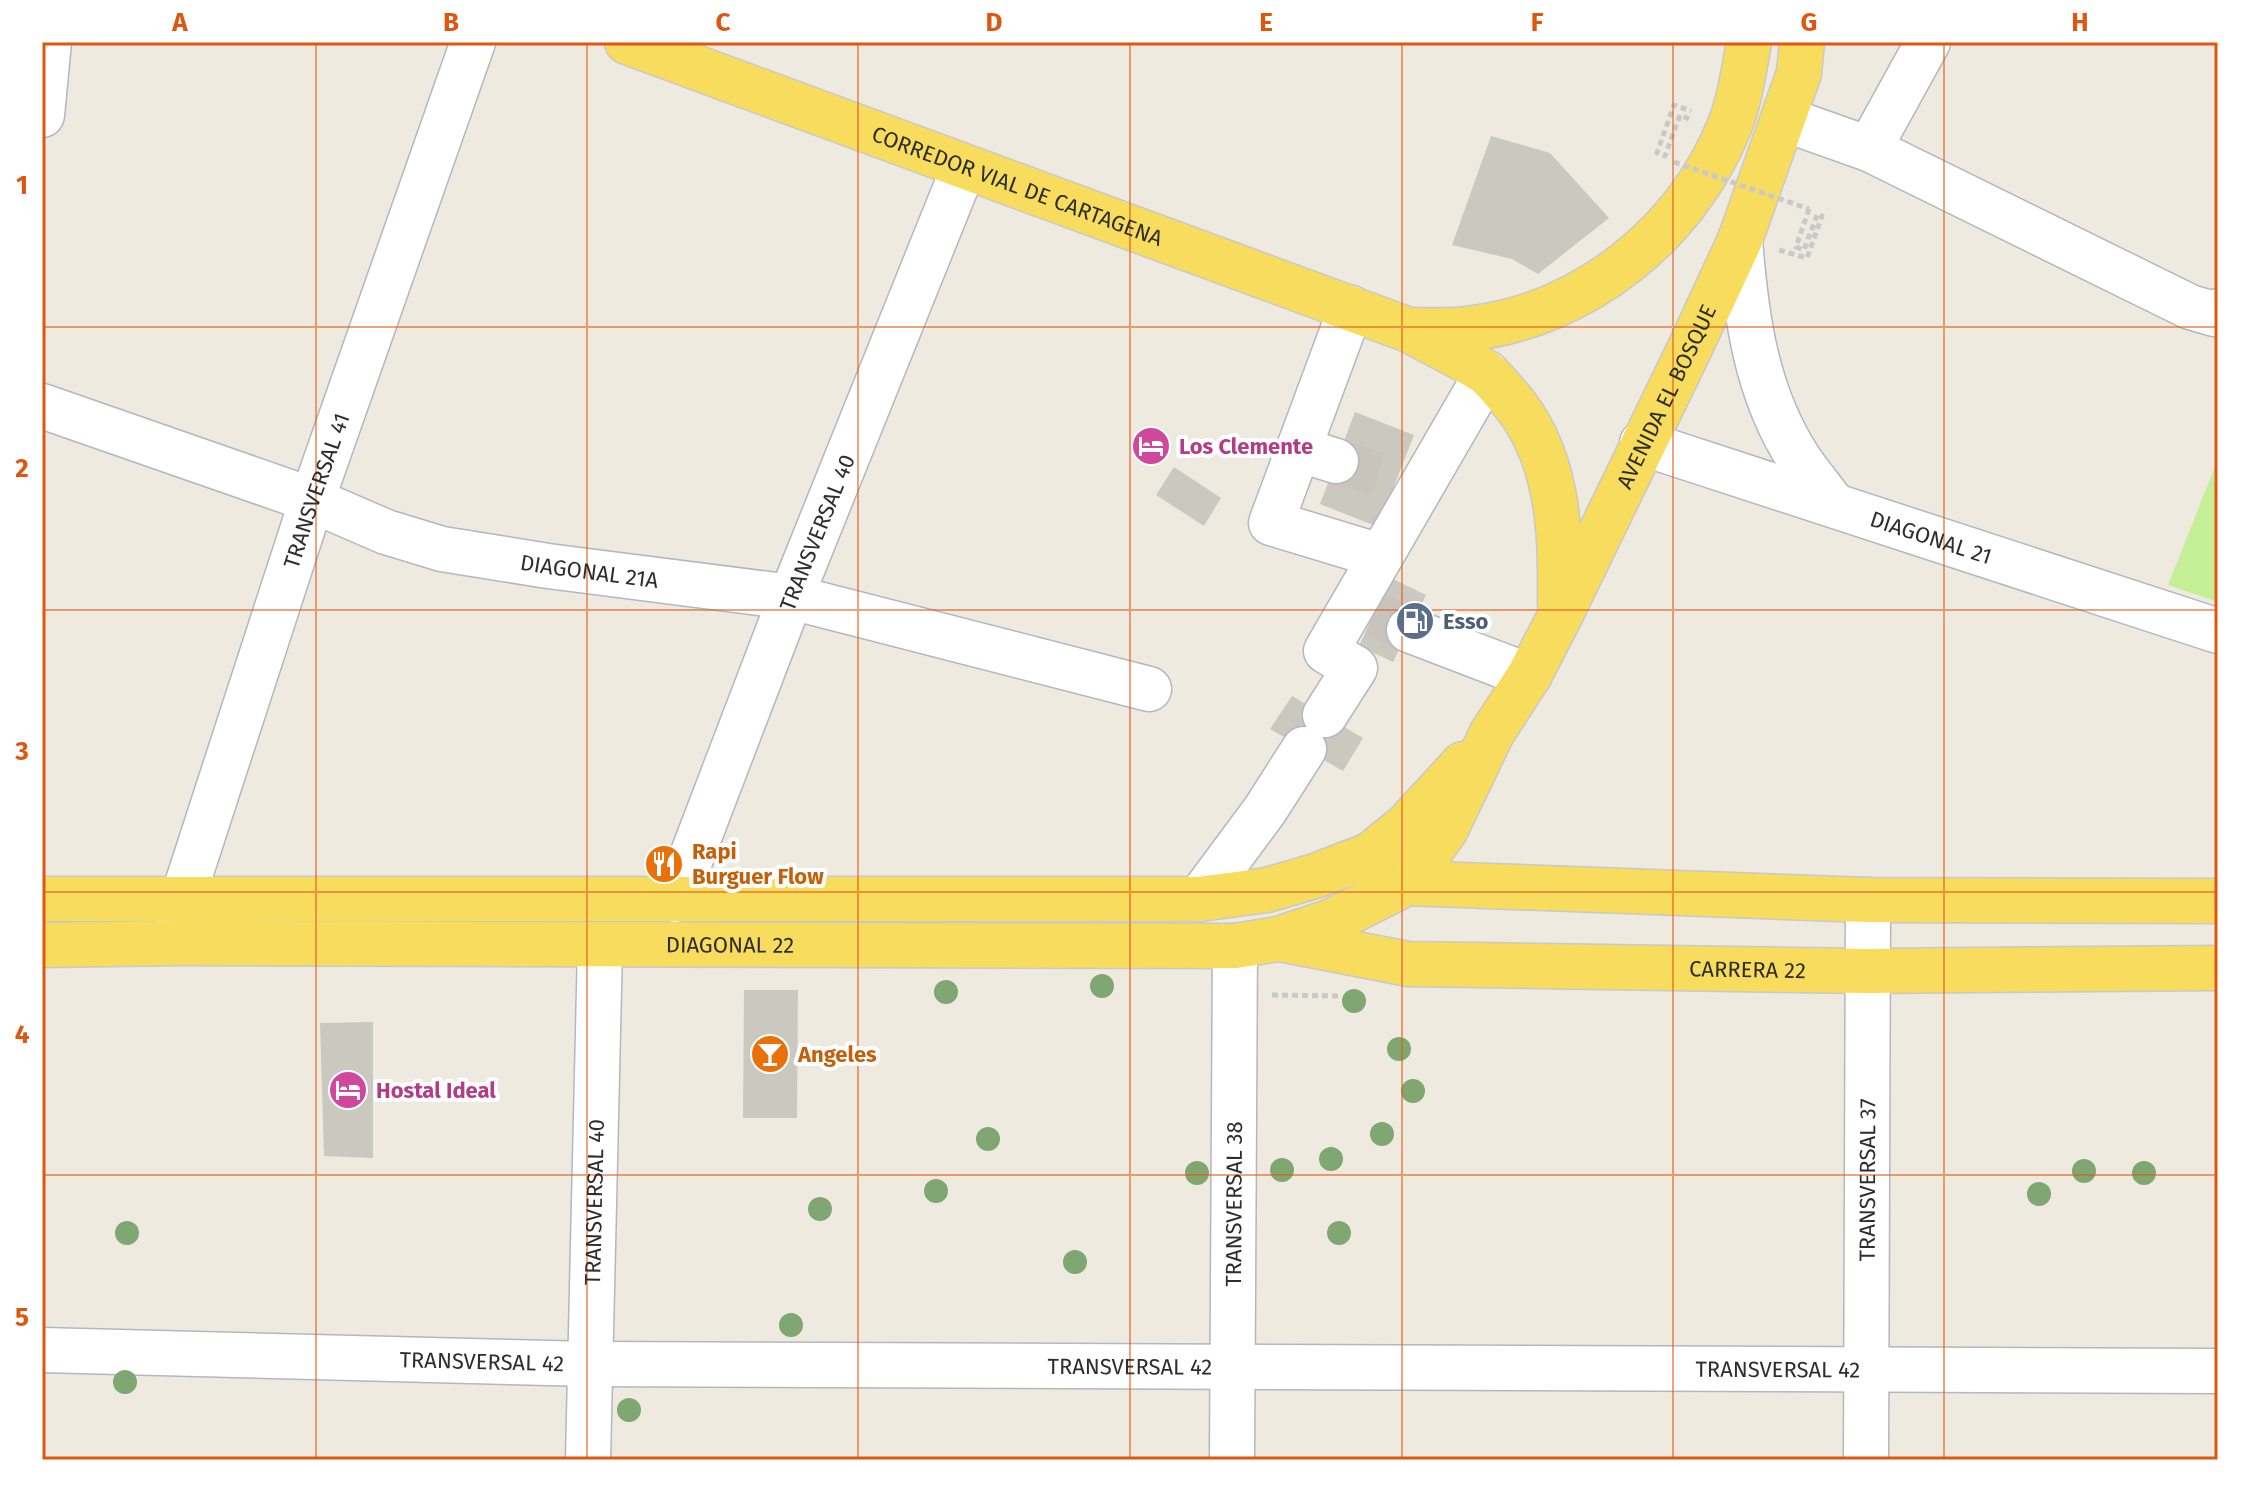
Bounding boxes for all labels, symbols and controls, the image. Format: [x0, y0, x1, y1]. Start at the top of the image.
text: A [171, 7, 188, 38]
text: B [443, 7, 459, 38]
text: C [716, 7, 731, 38]
text: D [986, 7, 1003, 38]
text: E [1259, 7, 1273, 38]
text: F [1531, 7, 1544, 38]
text: G [1801, 7, 1817, 38]
text: H [2071, 7, 2089, 38]
street label: CORREDOR VIAL DE CARTAGENA [868, 120, 1167, 252]
text: 1 [16, 170, 28, 201]
street label: AVENIDA EL BOSQUE [1611, 300, 1722, 493]
street label: TRANSVERSAL 41 [278, 410, 356, 572]
hotel icon: Los Clemente [1130, 425, 1172, 467]
place label: Los Clemente [1179, 433, 1313, 460]
street label: TRANSVERSAL 40 [774, 450, 861, 615]
text: 2 [15, 453, 29, 484]
street label: DIAGONAL 21 [1867, 505, 1995, 570]
street label: DIAGONAL 21A [518, 549, 660, 594]
fuel station icon: Esso [1394, 600, 1436, 642]
place label: Esso [1443, 608, 1489, 635]
text: 3 [14, 736, 29, 767]
place label: Rapi Burguer Flow [692, 838, 824, 890]
restaurant icon: Rapi Burguer Flow [643, 843, 685, 885]
street label: DIAGONAL 22 [666, 931, 794, 959]
street label: CARRERA 22 [1689, 955, 1806, 984]
text: 4 [15, 1019, 30, 1050]
bar icon: Angeles [749, 1033, 791, 1075]
place label: Angeles [797, 1041, 877, 1068]
hotel icon: Hostal Ideal [327, 1069, 369, 1111]
place label: Hostal Ideal [376, 1077, 496, 1104]
street label: TRANSVERSAL 37 [1854, 1098, 1881, 1262]
street label: TRANSVERSAL 40 [579, 1119, 610, 1286]
street label: TRANSVERSAL 38 [1220, 1121, 1248, 1287]
text: 5 [15, 1302, 29, 1333]
street label: TRANSVERSAL 42 [399, 1346, 564, 1377]
street label: TRANSVERSAL 42 [1047, 1353, 1212, 1381]
street label: TRANSVERSAL 42 [1695, 1356, 1860, 1383]

